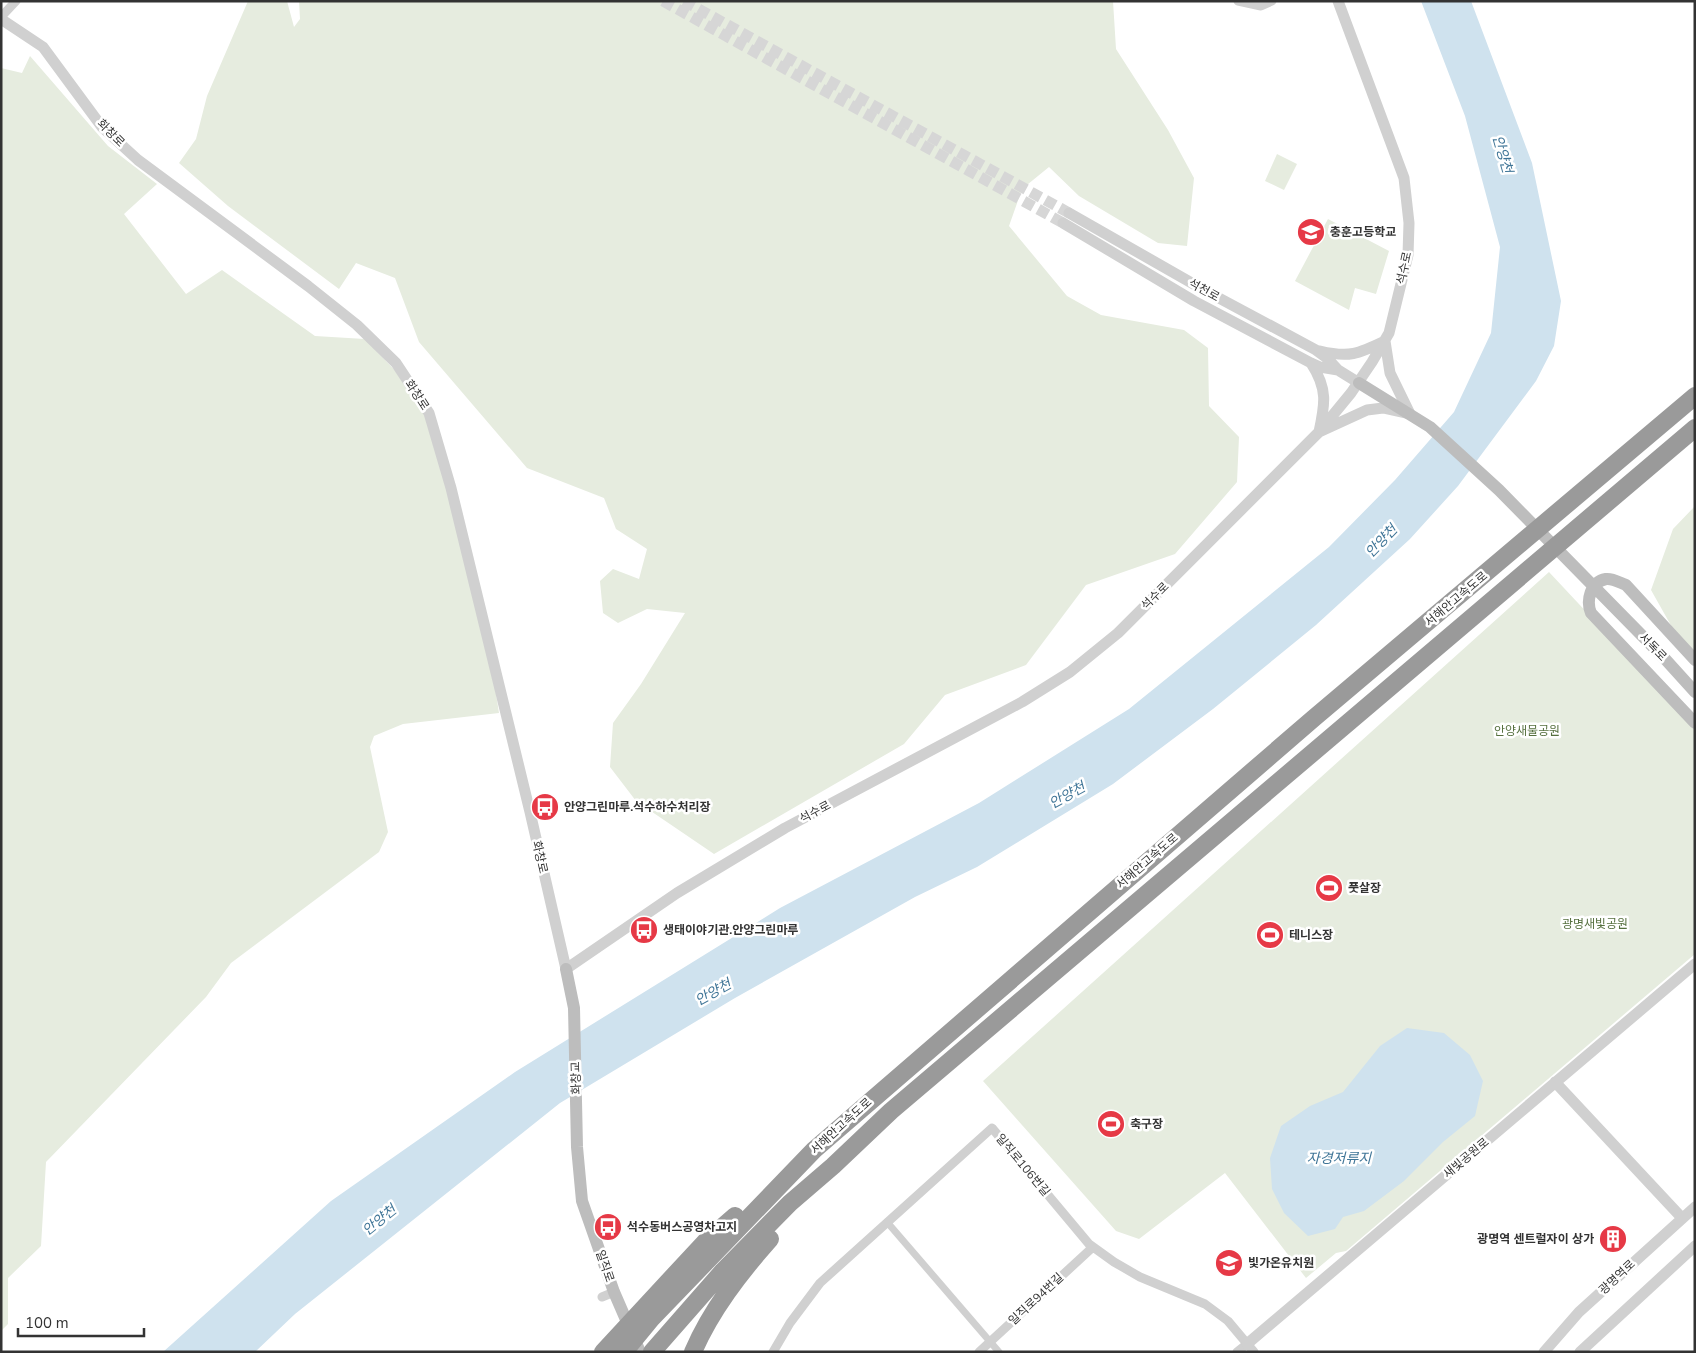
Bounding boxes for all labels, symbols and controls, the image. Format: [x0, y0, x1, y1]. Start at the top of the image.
street label: 화창로 [94, 116, 128, 150]
water label: 안양천 [1488, 133, 1517, 176]
school or university icon: 충훈고등학교 [1296, 217, 1326, 247]
place label: 충훈고등학교 [1330, 224, 1396, 240]
street label: 석수로 [1393, 250, 1415, 286]
street label: 석천로 [1186, 275, 1222, 305]
street label: 화창로 [401, 377, 433, 413]
water label: 안양천 [1361, 520, 1402, 562]
street label: 서해안고속도로 [1421, 568, 1491, 630]
street label: 석수로 [1138, 579, 1172, 613]
street label: 서독로 [1636, 630, 1670, 664]
park label: 안양새물공원 [1494, 723, 1560, 739]
water label: 안양천 [1046, 777, 1090, 813]
bus stop icon: 안양그린마루.석수하수처리장 [530, 792, 560, 822]
street label: 석수로 [797, 797, 833, 827]
place label: 안양그린마루.석수하수처리장 [564, 799, 711, 815]
street label: 서해안고속도로 [1113, 830, 1181, 892]
street label: 화창로 [528, 839, 552, 875]
sports icon: 풋살장 [1314, 873, 1344, 903]
place label: 풋살장 [1348, 880, 1381, 896]
bus stop icon: 생태이야기관.안양그린마루 [629, 915, 659, 945]
park label: 광명새빛공원 [1562, 916, 1628, 932]
sports icon: 테니스장 [1255, 920, 1285, 950]
place label: 생태이야기관.안양그린마루 [663, 922, 798, 938]
place label: 테니스장 [1289, 927, 1333, 943]
water label: 안양천 [692, 974, 736, 1010]
street label: 화창교 [567, 1061, 585, 1095]
street label: 서해안고속도로 [807, 1094, 875, 1158]
sports icon: 축구장 [1096, 1109, 1126, 1139]
place label: 축구장 [1130, 1116, 1163, 1132]
street label: 일직로106번길 [992, 1130, 1054, 1200]
street label: 새빛공원로 [1440, 1134, 1492, 1182]
water label: 자경저류지 [1307, 1149, 1372, 1168]
water label: 안양천 [358, 1200, 401, 1240]
bus stop icon: 석수동버스공영차고지 [593, 1212, 623, 1242]
place label: 석수동버스공영차고지 [627, 1219, 737, 1235]
building icon: 광명역 센트럴자이 상가 [1598, 1224, 1628, 1254]
place label: 광명역 센트럴자이 상가 [1477, 1231, 1594, 1247]
street label: 일직로 [592, 1248, 618, 1284]
school or university icon: 빛가온유치원 [1214, 1248, 1244, 1278]
place label: 빛가온유치원 [1248, 1255, 1314, 1271]
street label: 광명역로 [1595, 1256, 1639, 1298]
street label: 일직로94번길 [1005, 1269, 1067, 1329]
scale bar [18, 1306, 144, 1338]
text: 100 m [25, 1313, 69, 1333]

